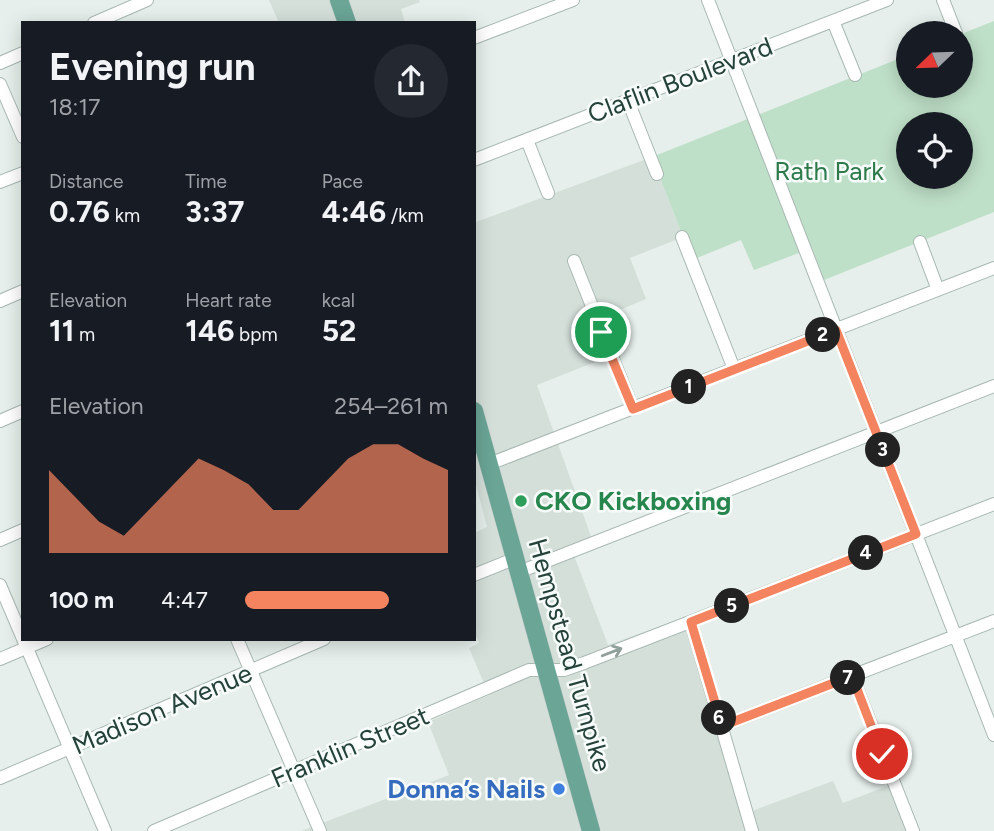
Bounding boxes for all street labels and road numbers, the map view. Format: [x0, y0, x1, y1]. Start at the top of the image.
street label: Claflin Boulevard [583, 30, 777, 130]
street label: Hempstead Turnpike [521, 535, 619, 775]
street label: Madison Avenue [67, 657, 257, 761]
street label: Franklin Street [266, 699, 434, 795]

